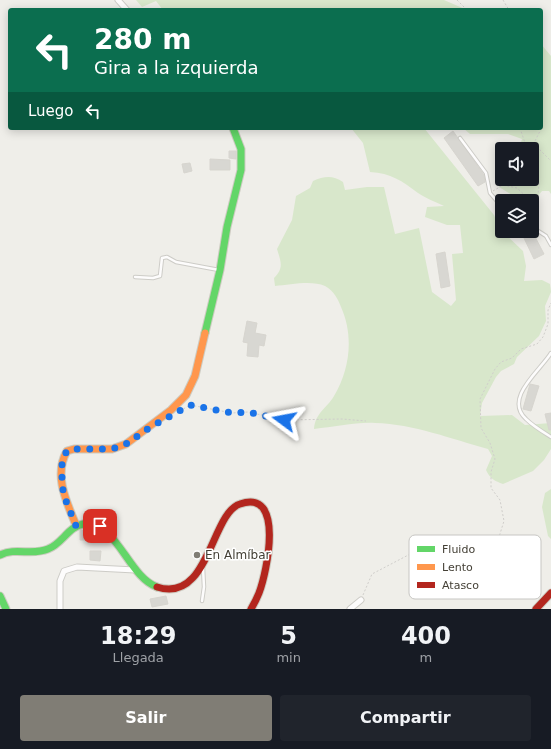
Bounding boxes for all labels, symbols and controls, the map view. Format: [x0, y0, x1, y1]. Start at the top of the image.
text: 280 m [94, 23, 191, 56]
icon: left [28, 24, 80, 76]
text: Gira a la izquierda [94, 57, 259, 78]
icon: left [82, 100, 104, 122]
text: Luego [28, 102, 74, 120]
map controls [495, 142, 539, 238]
button: sound [495, 142, 539, 186]
button: layers [495, 194, 539, 238]
position arrow [263, 399, 305, 441]
pin [83, 509, 117, 543]
icon: arrive [89, 515, 111, 537]
legend [409, 535, 541, 599]
text: Fluido [442, 543, 475, 556]
place label: En Almíbar [205, 548, 271, 562]
marker: En Almíbar [192, 550, 202, 560]
text: Lento [442, 561, 473, 574]
text: Atasco [442, 579, 479, 592]
text: 18:29 [100, 622, 176, 650]
text: 5 [280, 622, 297, 650]
text: 400 [401, 622, 451, 650]
text: Llegada [113, 650, 164, 665]
text: min [276, 650, 301, 665]
text: m [420, 650, 432, 665]
button: Salir [20, 695, 272, 741]
button: Compartir [280, 695, 531, 741]

